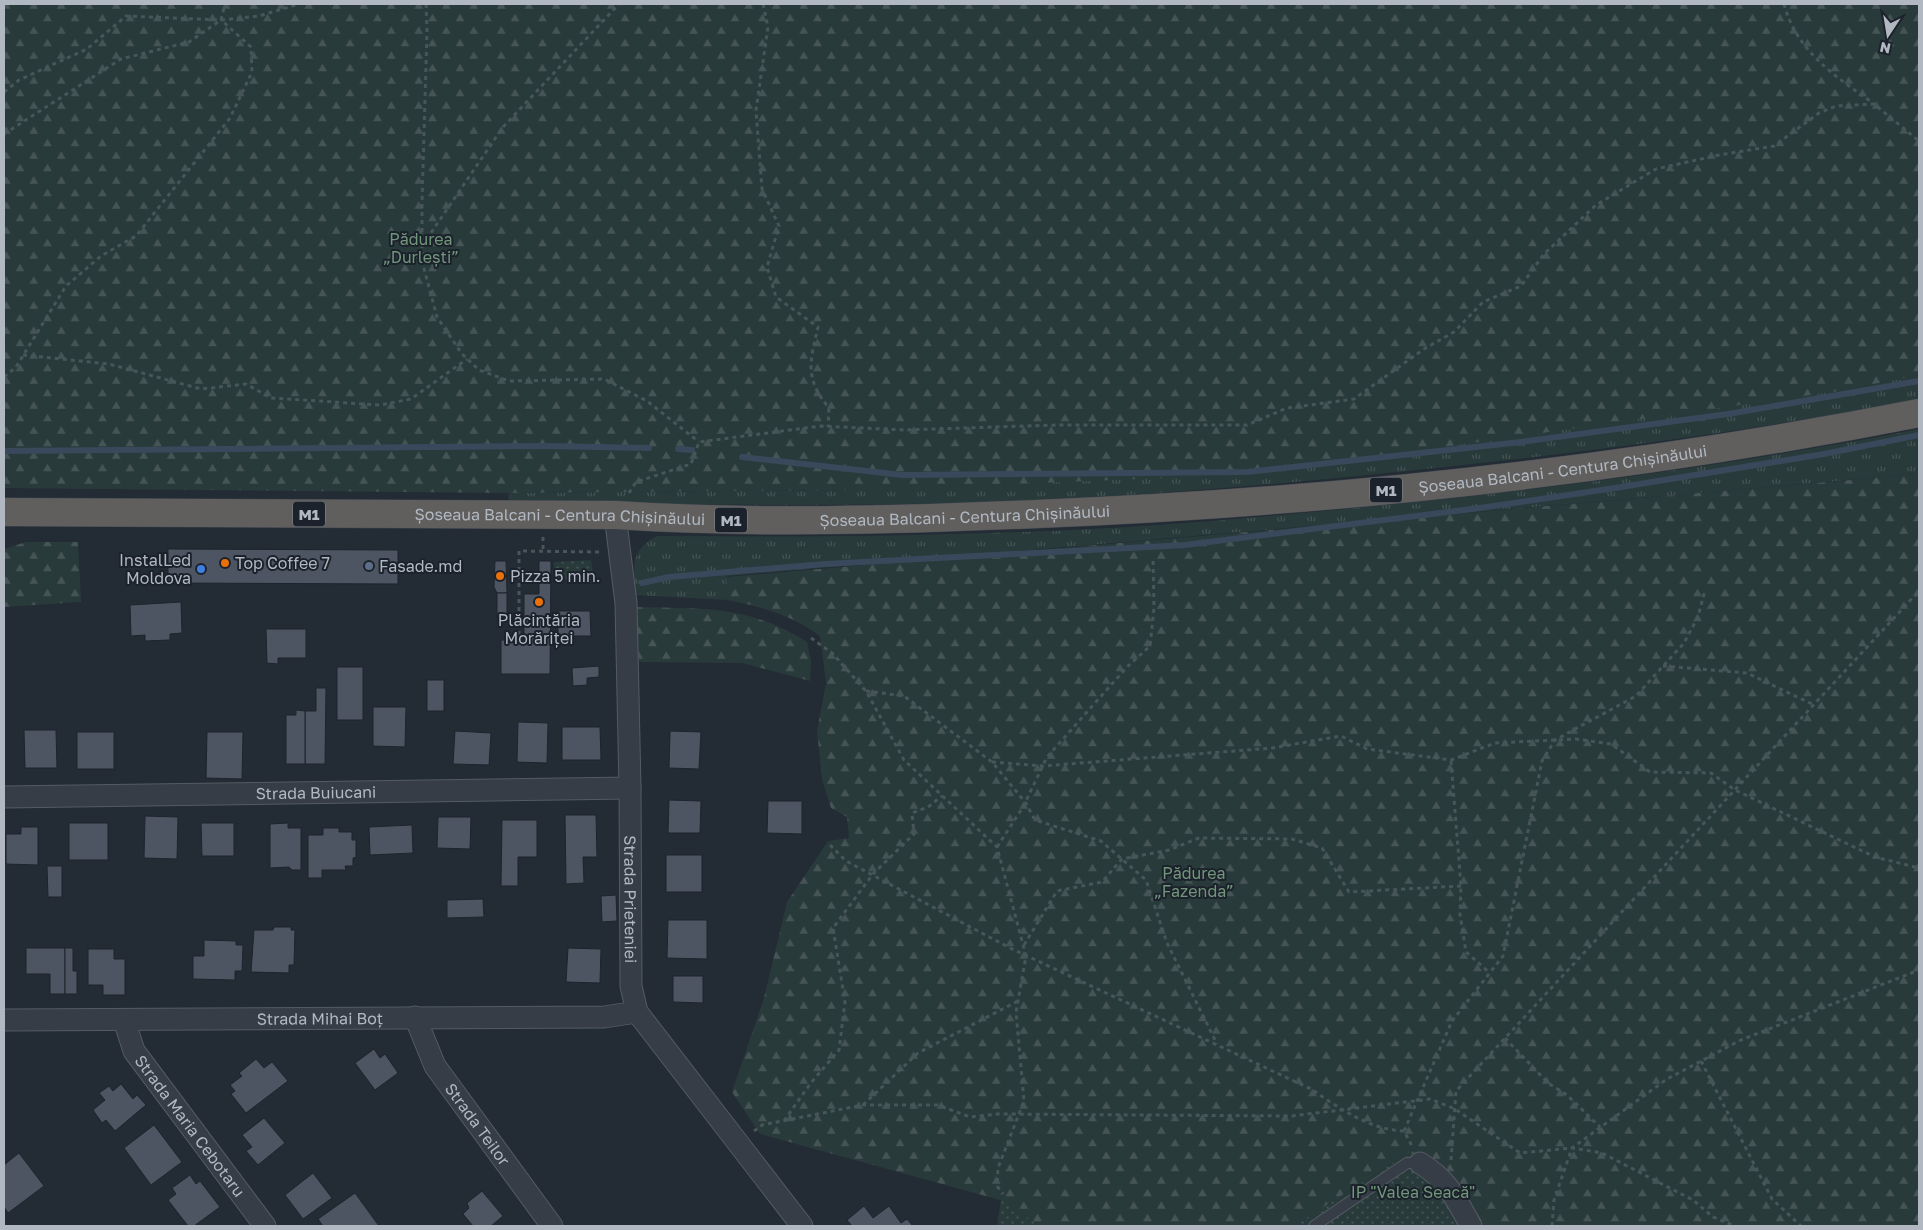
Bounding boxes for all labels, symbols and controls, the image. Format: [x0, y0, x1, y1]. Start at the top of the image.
north arrow [1863, 10, 1913, 60]
text: N [1878, 39, 1892, 58]
park label: Pădurea „Durlești” [383, 229, 459, 267]
street label: Șoseaua Balcani - Centura Chișinăului [1417, 440, 1708, 497]
road number: M1 [1370, 478, 1402, 502]
street label: Șoseaua Balcani - Centura Chișinăului [819, 501, 1111, 530]
road number: M1 [293, 502, 325, 526]
street label: Șoseaua Balcani - Centura Chișinăului [415, 504, 706, 529]
road number: M1 [715, 508, 747, 532]
place label: InstalLed Moldova [119, 550, 191, 588]
place label: Top Coffee 7 [235, 553, 330, 573]
place label: Fasade.md [379, 556, 462, 576]
marker: Top Coffee 7 [219, 557, 231, 569]
marker: Fasade.md [363, 560, 375, 572]
marker: InstalLed Moldova [195, 563, 207, 575]
place label: Pizza 5 min. [510, 566, 601, 586]
marker: Pizza 5 min. [494, 570, 506, 582]
marker: Plăcintăria Morăriței [533, 596, 545, 608]
place label: Plăcintăria Morăriței [498, 610, 580, 648]
street label: Strada Buiucani [255, 782, 376, 803]
street label: Strada Prieteniei [620, 835, 641, 963]
park label: Pădurea „Fazenda” [1154, 863, 1234, 901]
street label: Strada Mihai Boț [257, 1008, 383, 1029]
street label: Strada Maria Cebotaru [131, 1051, 249, 1201]
street label: Strada Teilor [441, 1079, 514, 1169]
park label: IP "Valea Seacă" [1351, 1182, 1475, 1202]

